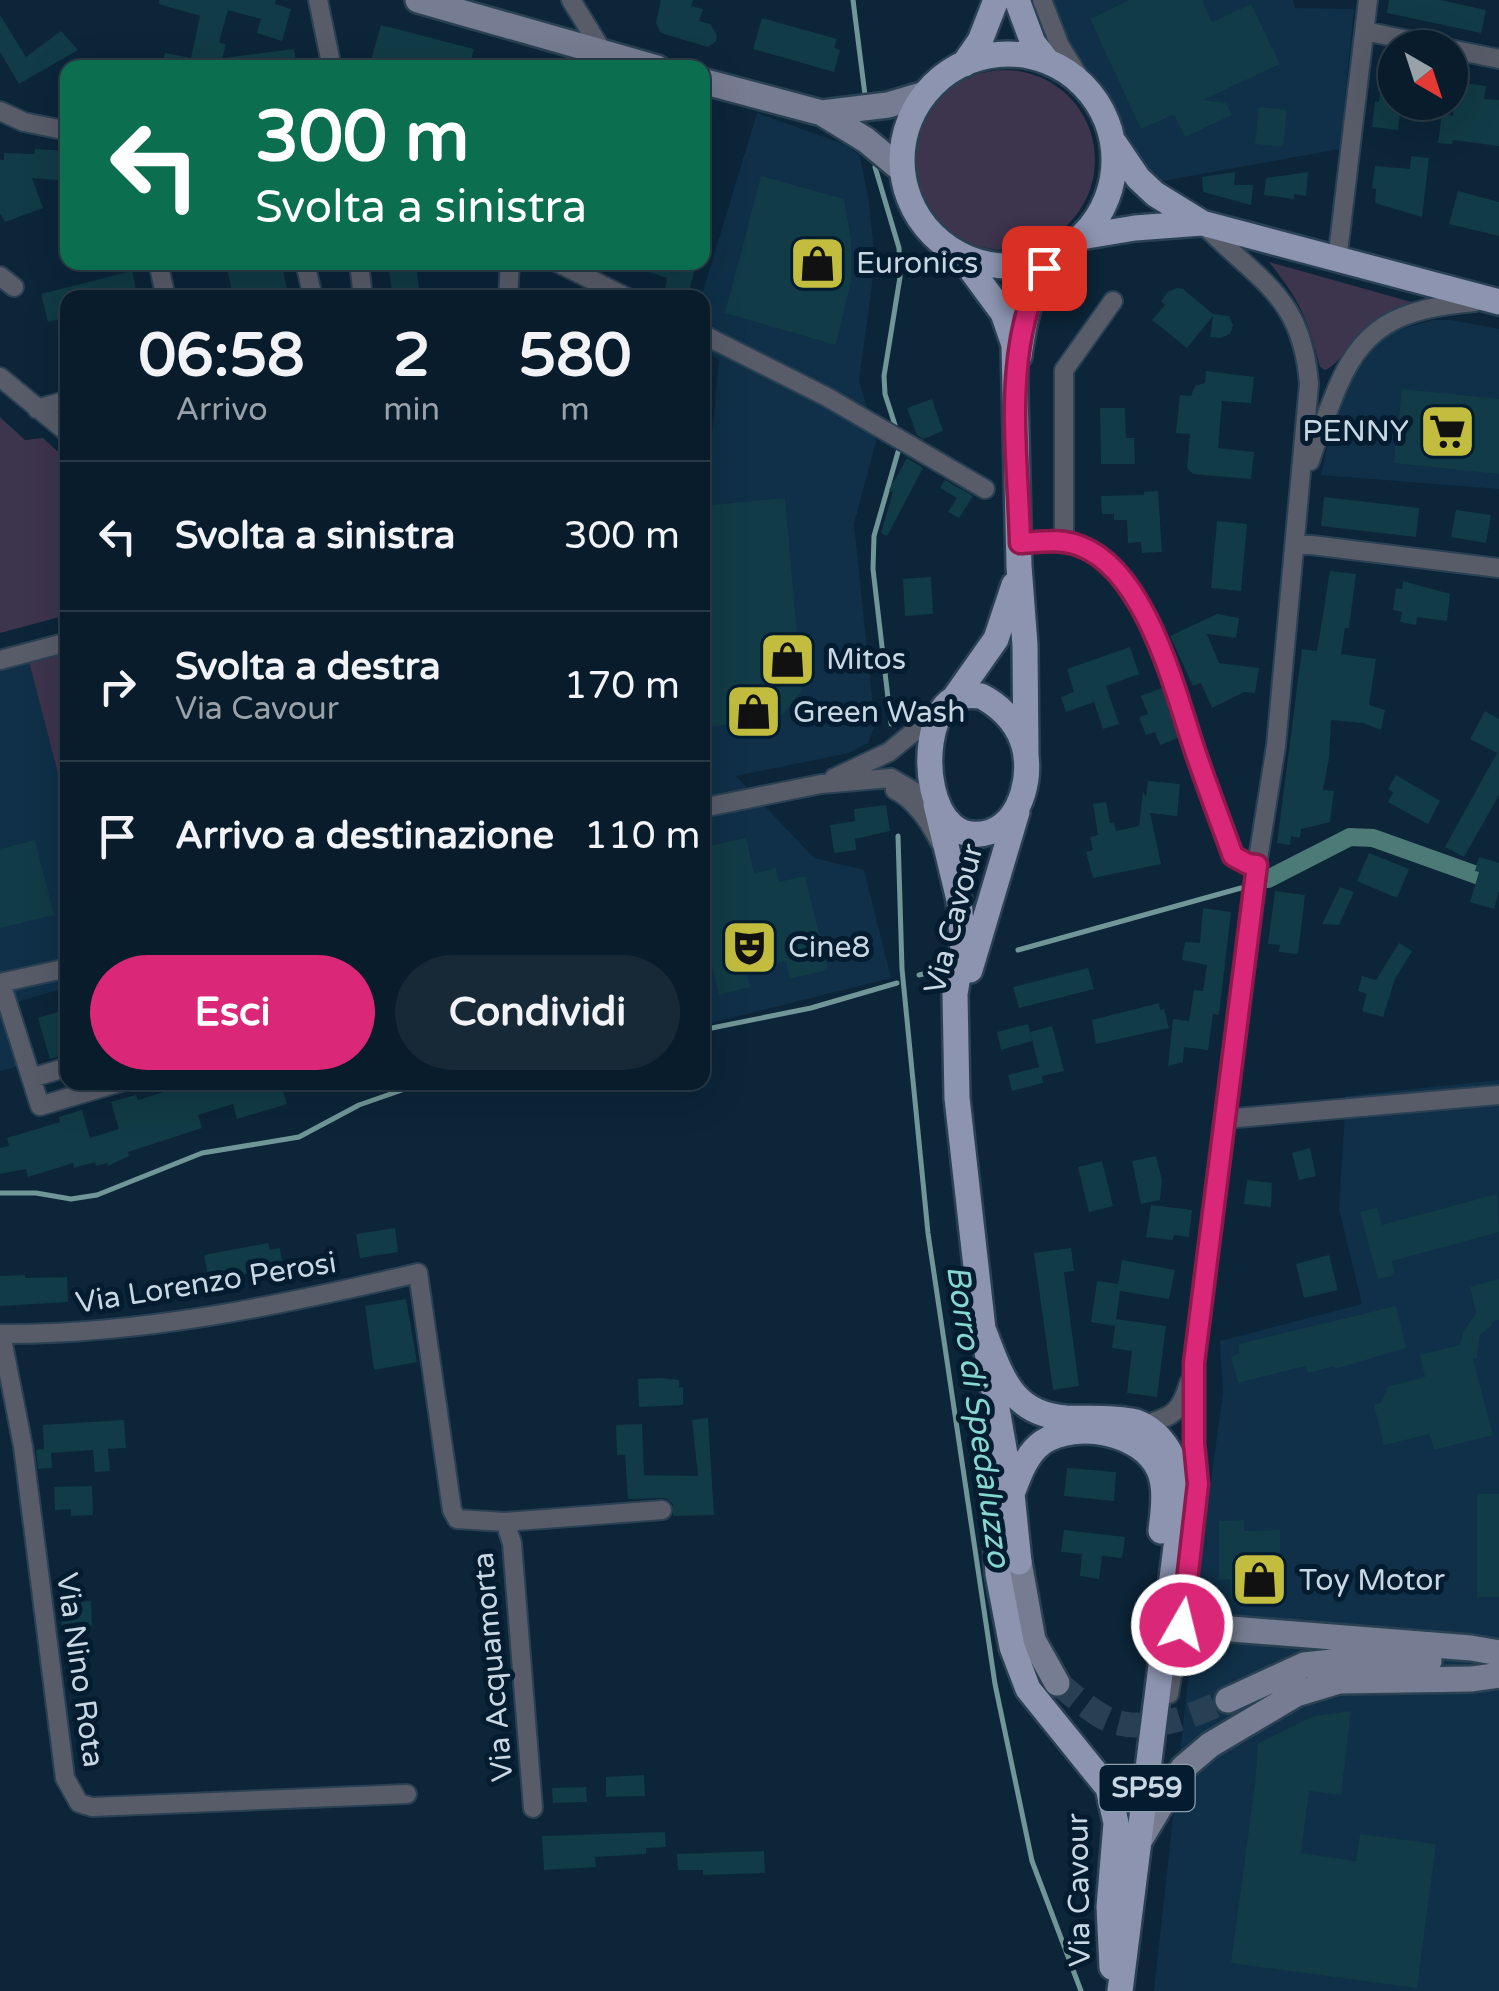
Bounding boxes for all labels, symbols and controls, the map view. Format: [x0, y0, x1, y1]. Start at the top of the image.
north arrow [1378, 30, 1468, 120]
map controls [1378, 30, 1468, 120]
text: 300 m [255, 96, 469, 180]
icon: left [90, 100, 220, 230]
text: Svolta a sinistra [255, 181, 587, 235]
pin [1002, 226, 1087, 311]
shop icon: Euronics [787, 233, 847, 293]
icon: arrive [1017, 241, 1072, 296]
place label: Euronics [856, 245, 978, 282]
text: 06:58 [138, 320, 305, 392]
text: 2 [393, 320, 430, 392]
text: 580 [518, 320, 632, 392]
text: Arrivo [175, 391, 268, 429]
text: min [383, 391, 440, 429]
text: m [560, 391, 590, 429]
supermarket icon: PENNY [1418, 401, 1478, 461]
place label: PENNY [1302, 413, 1409, 450]
icon: left [90, 509, 145, 564]
text: Svolta a sinistra [175, 513, 455, 559]
text: 300 m [564, 513, 680, 559]
shop icon: Mitos [757, 629, 817, 689]
place label: Mitos [826, 641, 906, 678]
text: Svolta a destra [175, 644, 441, 690]
icon: right [90, 659, 145, 714]
text: 170 m [564, 663, 680, 709]
shop icon: Green Wash [724, 682, 784, 742]
text: Via Cavour [175, 690, 339, 728]
place label: Green Wash [793, 694, 965, 731]
icon: arrive [90, 809, 145, 864]
text: Arrivo a destinazione [175, 813, 554, 859]
text: 110 m [584, 813, 700, 859]
street label: Via Cavour [916, 839, 992, 998]
theatre icon: Cine8 [719, 917, 779, 977]
place label: Cine8 [788, 929, 870, 966]
button: Esci [90, 955, 375, 1070]
button: Condividi [395, 955, 680, 1070]
street label: Via Lorenzo Perosi [73, 1244, 339, 1322]
water label: Borro di Spedaluzzo [938, 1263, 1018, 1571]
shop icon: Toy Motor [1230, 1550, 1290, 1610]
street label: Via Acquamorta [465, 1551, 521, 1783]
place label: Toy Motor [1299, 1562, 1445, 1599]
street label: Via Nino Rota [48, 1570, 112, 1770]
position arrow [1130, 1573, 1234, 1677]
road number: SP59 [1100, 1765, 1194, 1811]
street label: Via Cavour [1059, 1812, 1099, 1967]

